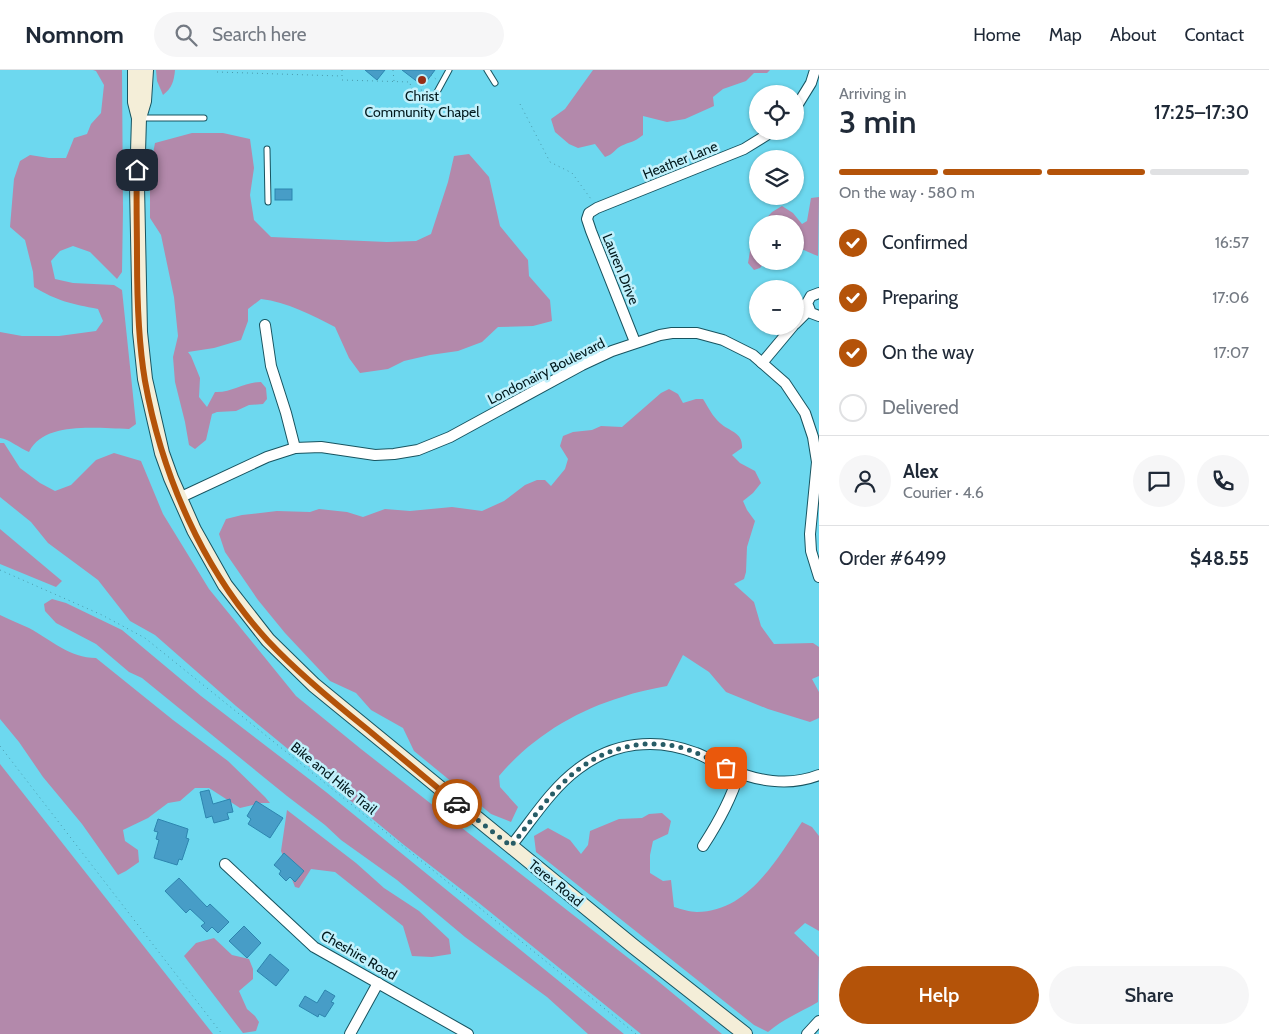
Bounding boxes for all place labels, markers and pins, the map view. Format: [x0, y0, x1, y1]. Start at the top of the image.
marker: Christ Community Chapel [416, 74, 428, 86]
place label: Christ Community Chapel [365, 87, 480, 121]
pin [116, 149, 158, 191]
pin [705, 747, 747, 789]

